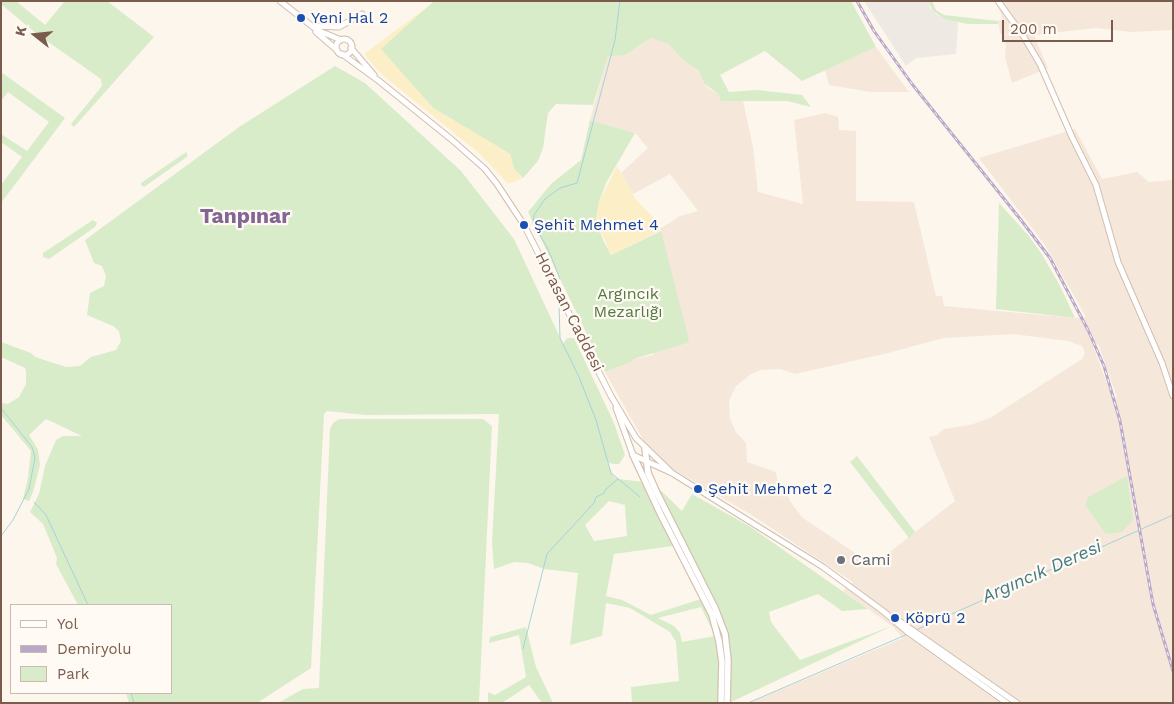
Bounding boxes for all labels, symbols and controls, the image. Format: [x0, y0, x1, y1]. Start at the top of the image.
place label: Yeni Hal 2 [311, 8, 388, 28]
north arrow [10, 10, 60, 60]
scale bar [1004, 10, 1115, 42]
marker: Yeni Hal 2 [295, 12, 307, 24]
text: 200 m [1010, 20, 1057, 38]
text: K [12, 24, 30, 38]
district label: Tanpınar [200, 204, 290, 230]
place label: Şehit Mehmet 4 [534, 215, 659, 235]
marker: Şehit Mehmet 4 [518, 219, 530, 231]
street label: Horasan Caddesi [531, 249, 607, 375]
park label: Argıncık Mezarlığı [594, 284, 662, 322]
place label: Şehit Mehmet 2 [708, 479, 832, 499]
marker: Şehit Mehmet 2 [692, 483, 704, 495]
water label: Argıncık Deresi [979, 536, 1105, 608]
place label: Cami [851, 550, 891, 570]
marker: Cami [835, 554, 847, 566]
legend [10, 604, 172, 694]
place label: Köprü 2 [905, 608, 966, 628]
marker: Köprü 2 [889, 612, 901, 624]
text: Yol [57, 615, 78, 633]
text: Demiryolu [57, 640, 131, 658]
text: Park [57, 665, 89, 683]

